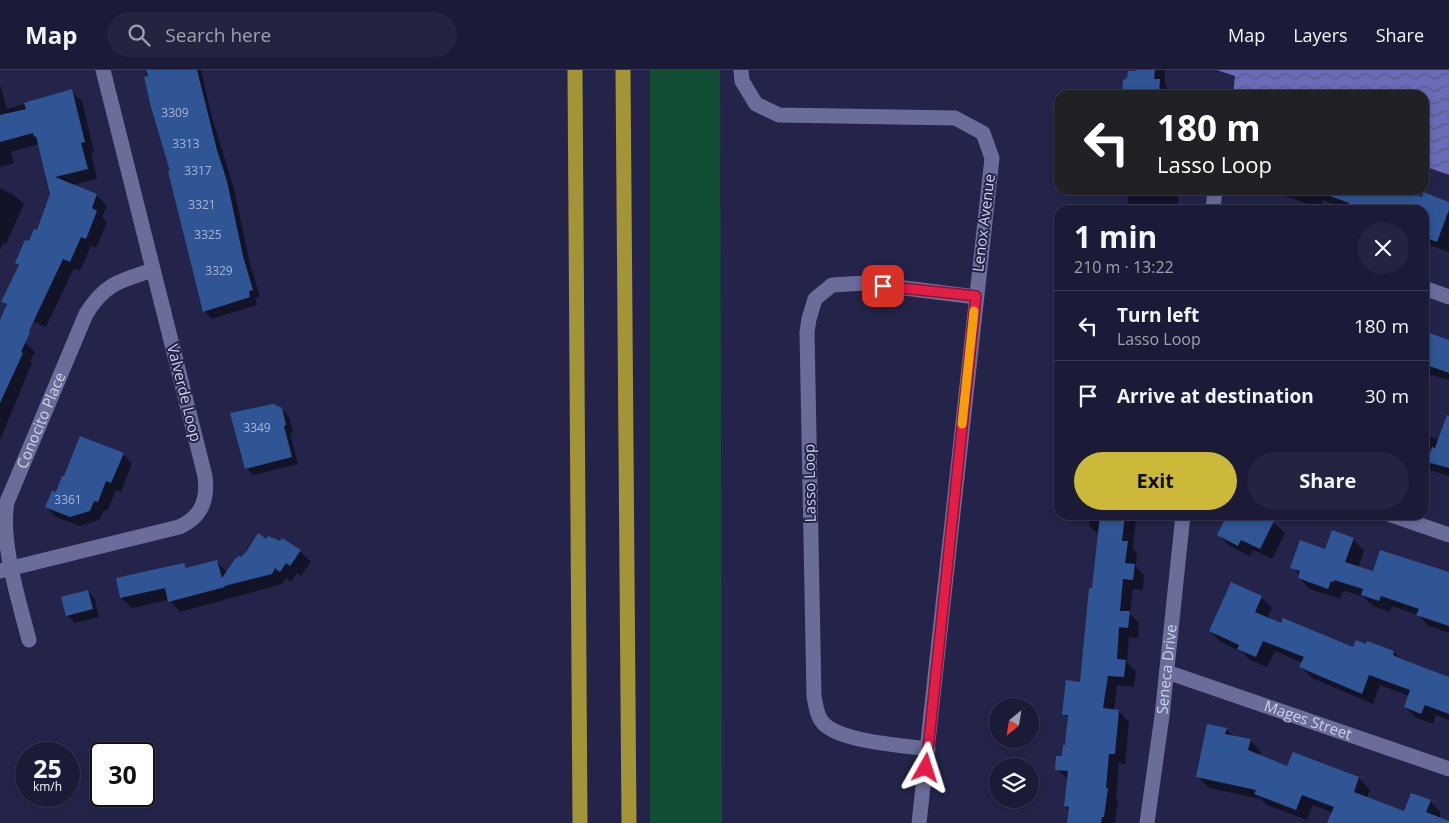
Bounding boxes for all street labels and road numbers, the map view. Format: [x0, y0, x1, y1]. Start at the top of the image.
street label: Lenox Avenue [967, 173, 999, 273]
street label: Valverde Loop [163, 342, 207, 444]
street label: Conocito Place [11, 369, 69, 471]
street label: Lasso Loop [798, 444, 820, 522]
street label: Seneca Drive [1151, 623, 1181, 715]
street label: Mages Street [1262, 695, 1355, 744]

